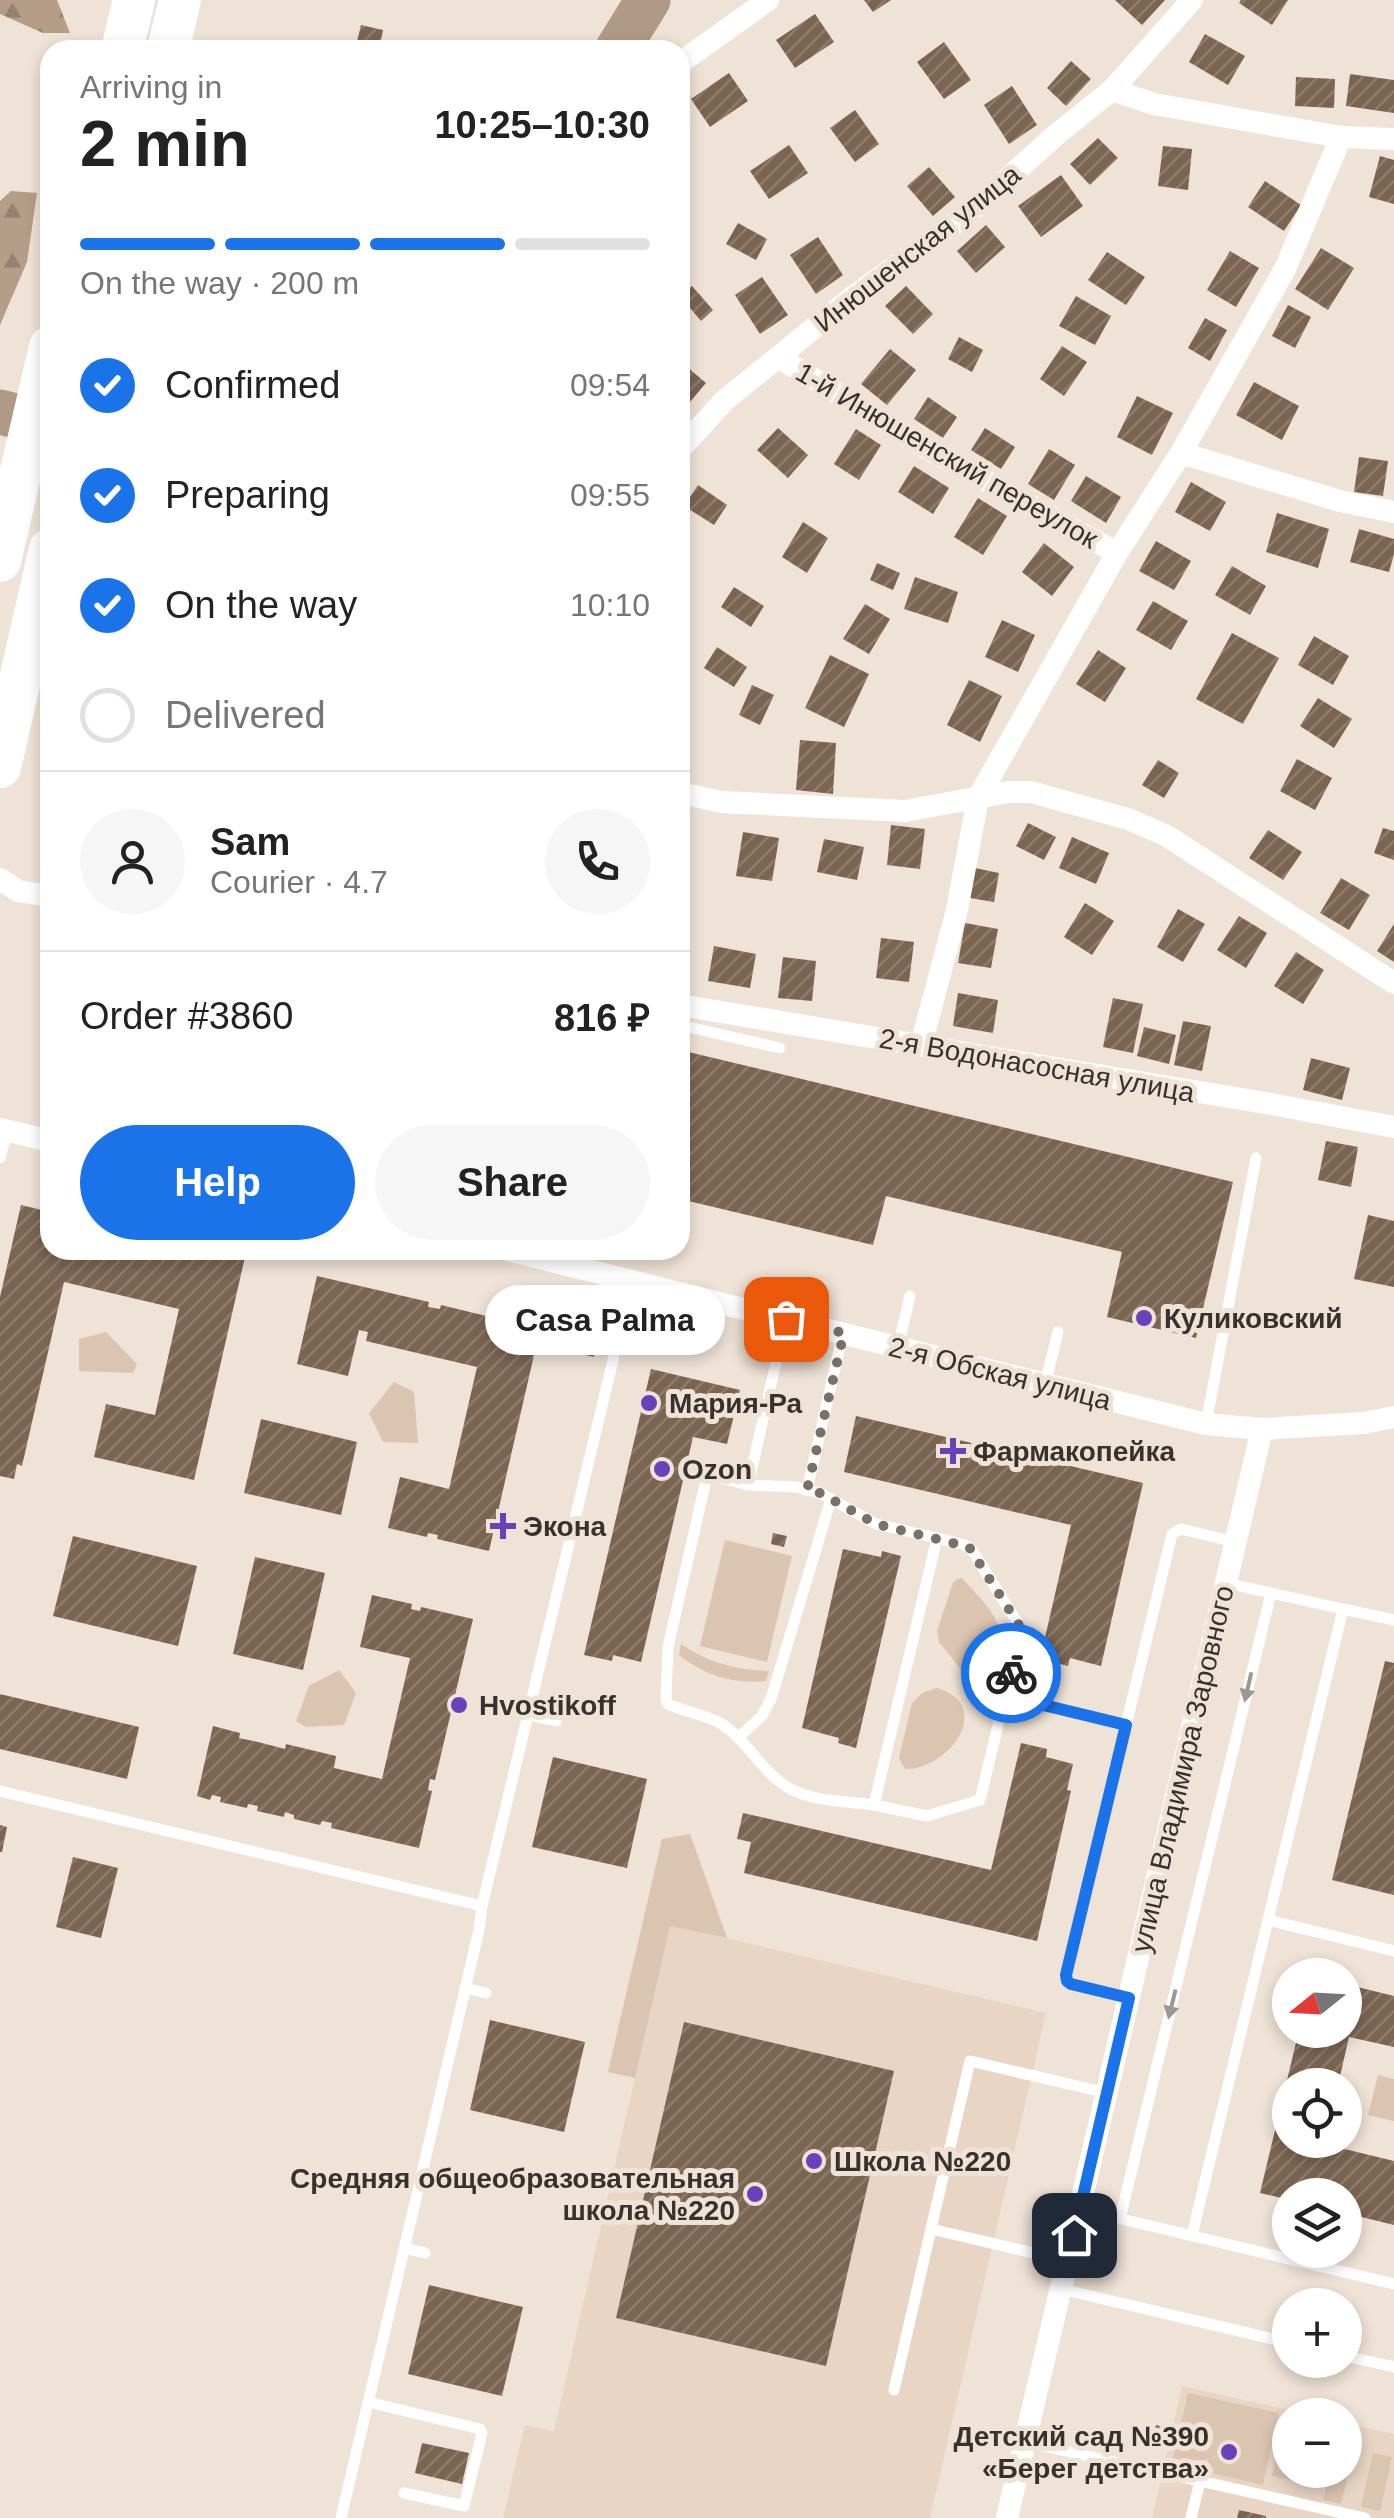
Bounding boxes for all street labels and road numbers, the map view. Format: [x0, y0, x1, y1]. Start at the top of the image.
street label: Инюшенская улица [808, 158, 1027, 338]
street label: 1-й Инюшенский переулок [790, 356, 1104, 555]
street label: 2-я Водонасосная улица [877, 1023, 1197, 1109]
street label: 2-я Обская улица [886, 1331, 1115, 1416]
street label: улица Владимира Заровного [1125, 1583, 1240, 1956]

